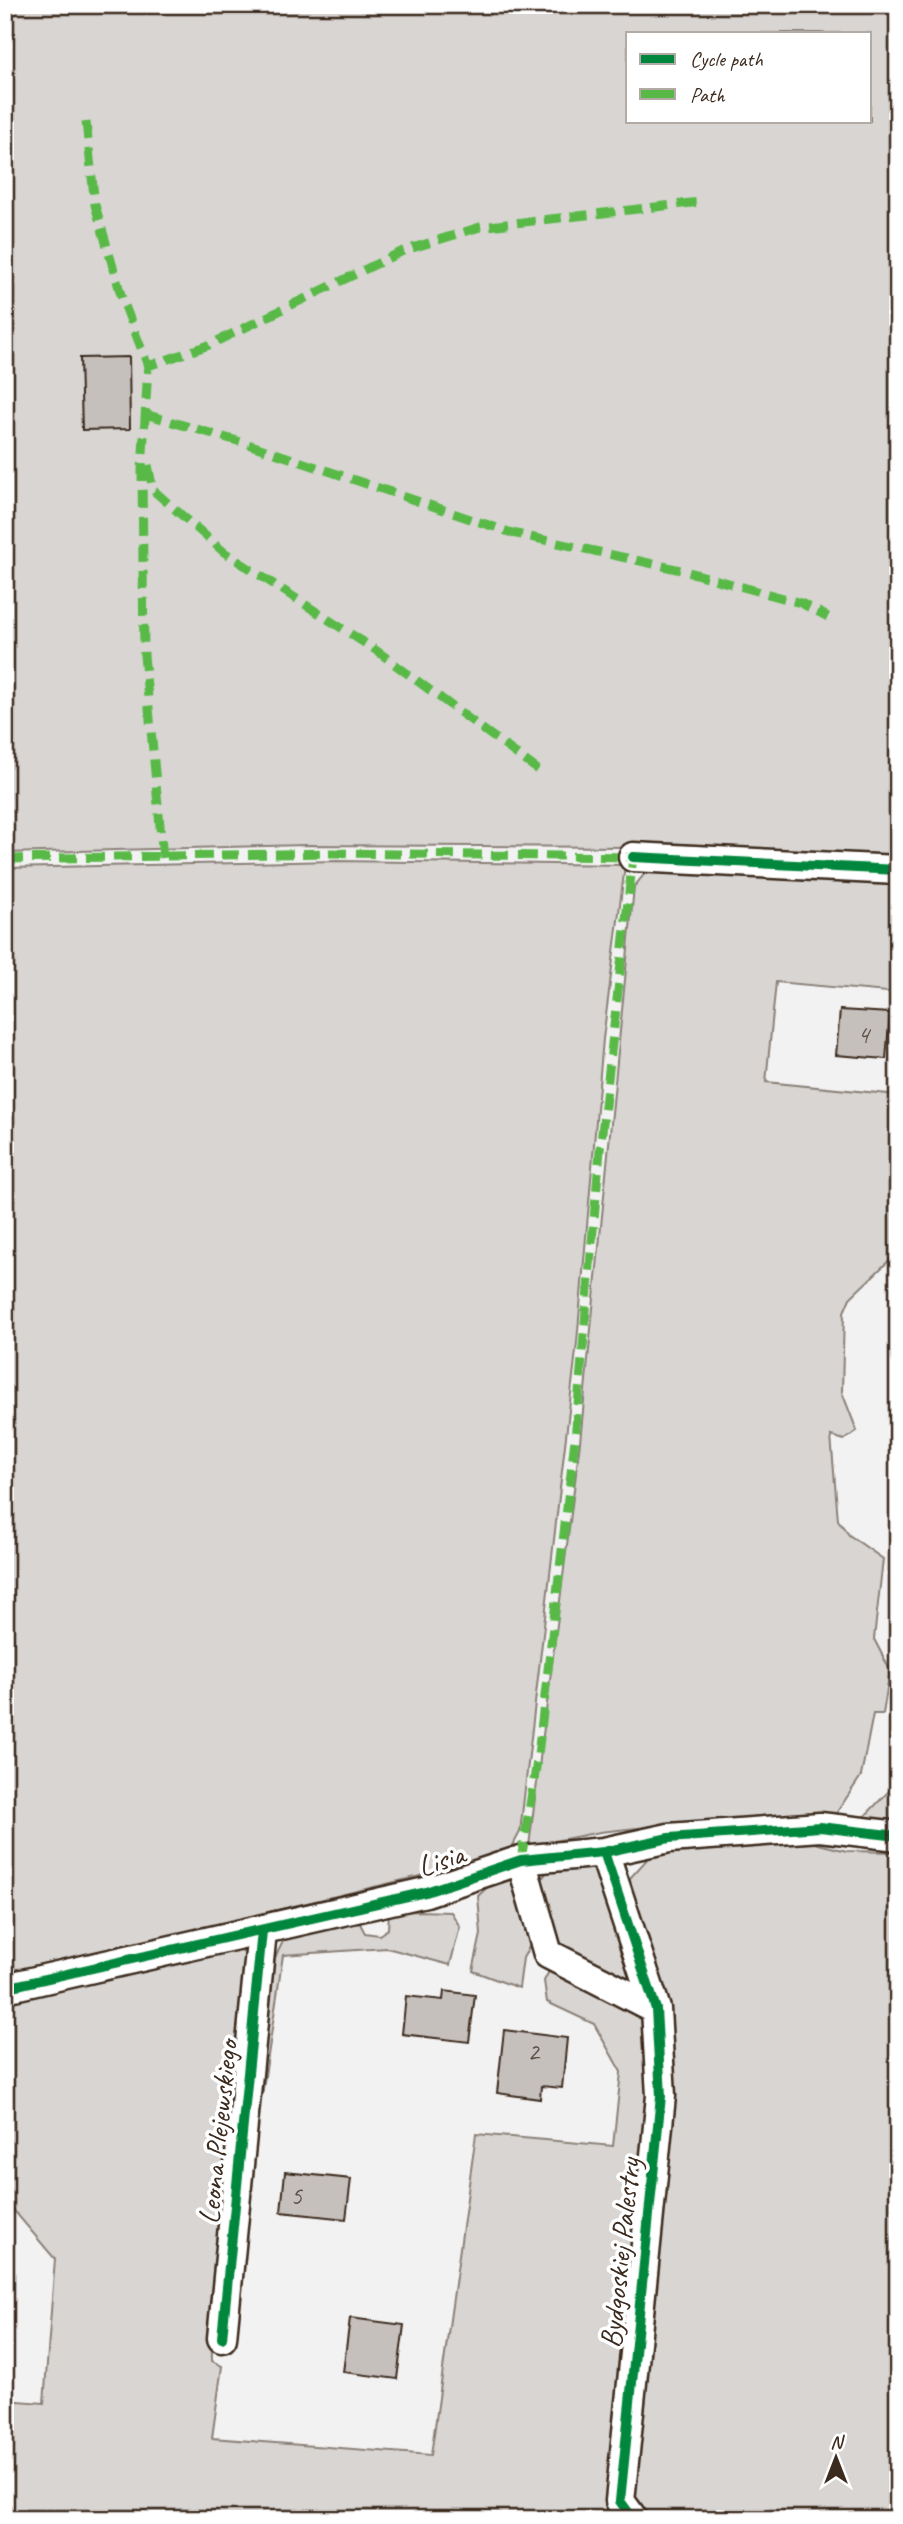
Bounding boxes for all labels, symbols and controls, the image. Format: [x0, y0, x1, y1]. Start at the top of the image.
legend [626, 32, 872, 122]
text: Cycle path [690, 46, 763, 72]
text: Path [690, 82, 726, 108]
house number: 4 [857, 1018, 871, 1051]
street label: Lisia [413, 1834, 472, 1885]
street label: Leona Plejewskiego [189, 2035, 247, 2226]
house number: 2 [527, 2035, 541, 2068]
street label: Bydgoskiej Palestry [591, 2154, 649, 2350]
house number: 5 [290, 2179, 303, 2212]
north arrow [802, 2422, 872, 2492]
text: N [830, 2430, 845, 2454]

